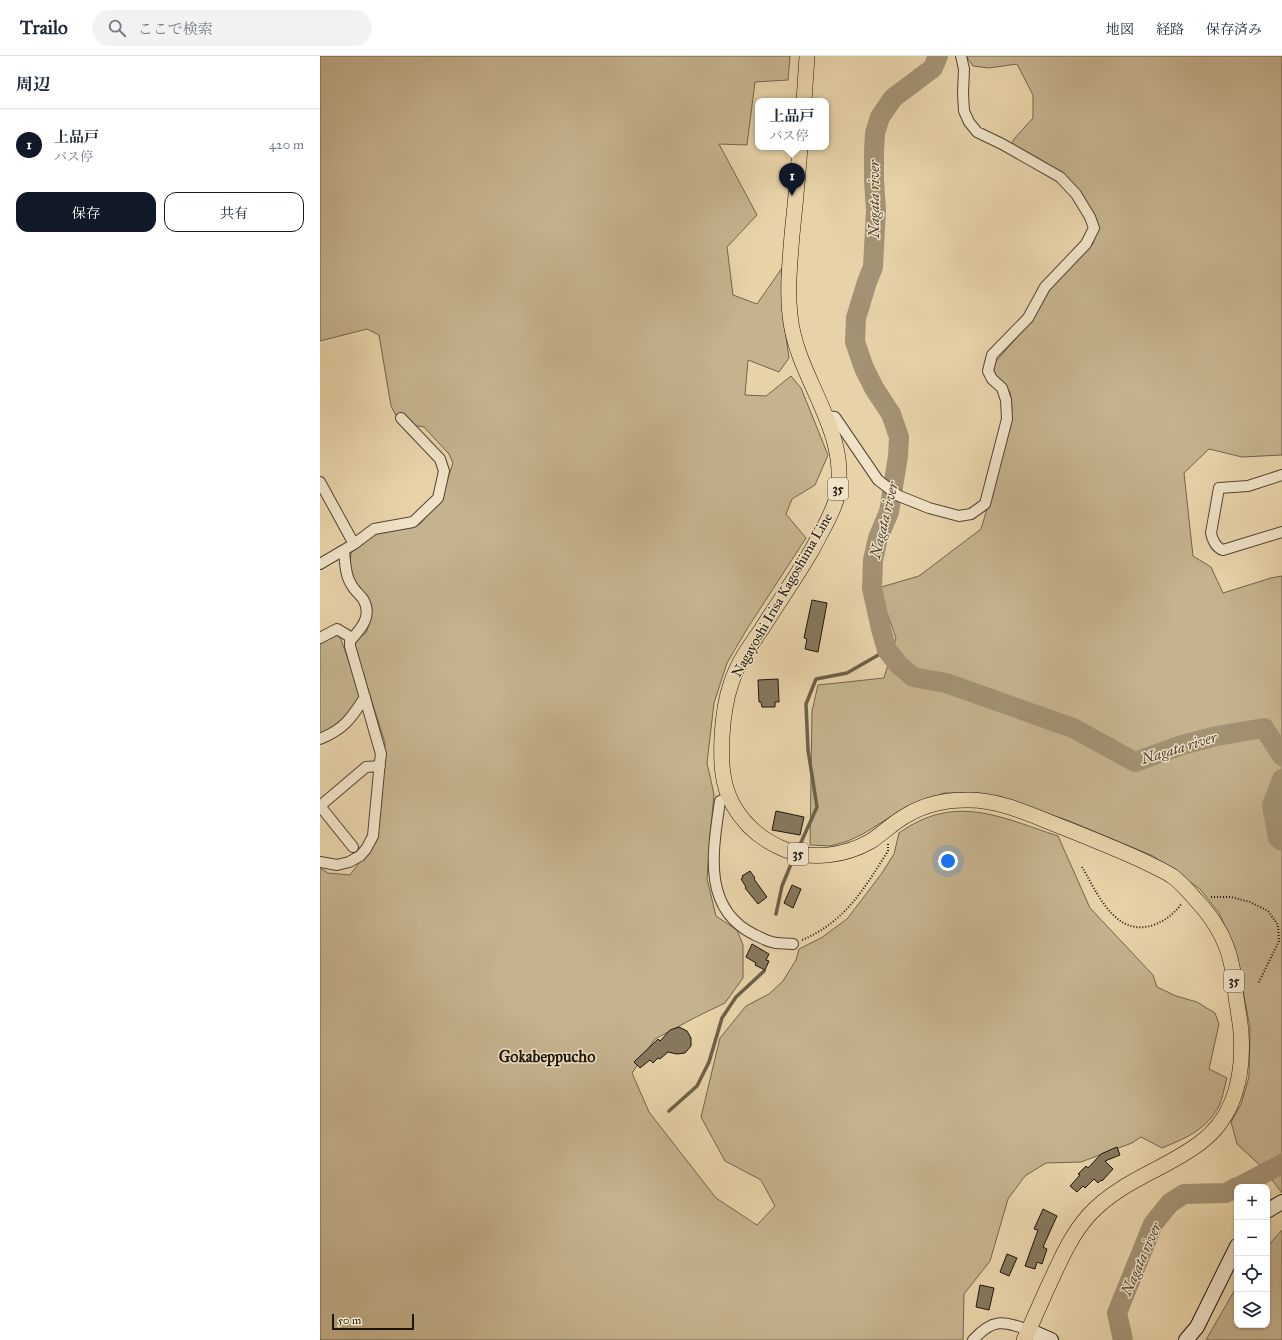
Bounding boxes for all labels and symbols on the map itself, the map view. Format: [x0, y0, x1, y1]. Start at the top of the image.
water label: Nagata river [865, 159, 883, 239]
pin: 1 [779, 163, 805, 196]
road number: 35 [828, 478, 848, 500]
water label: Nagata river [866, 479, 902, 561]
street label: Nagayoshi Irisa Kagoshima Line [728, 510, 836, 680]
water label: Nagata river [1138, 728, 1220, 768]
road number: 35 [788, 843, 808, 865]
your location [938, 851, 958, 871]
road number: 35 [1224, 970, 1244, 992]
district label: Gokabeppucho [499, 1047, 595, 1067]
water label: Nagata river [1116, 1219, 1165, 1299]
scale bar [332, 1312, 414, 1331]

